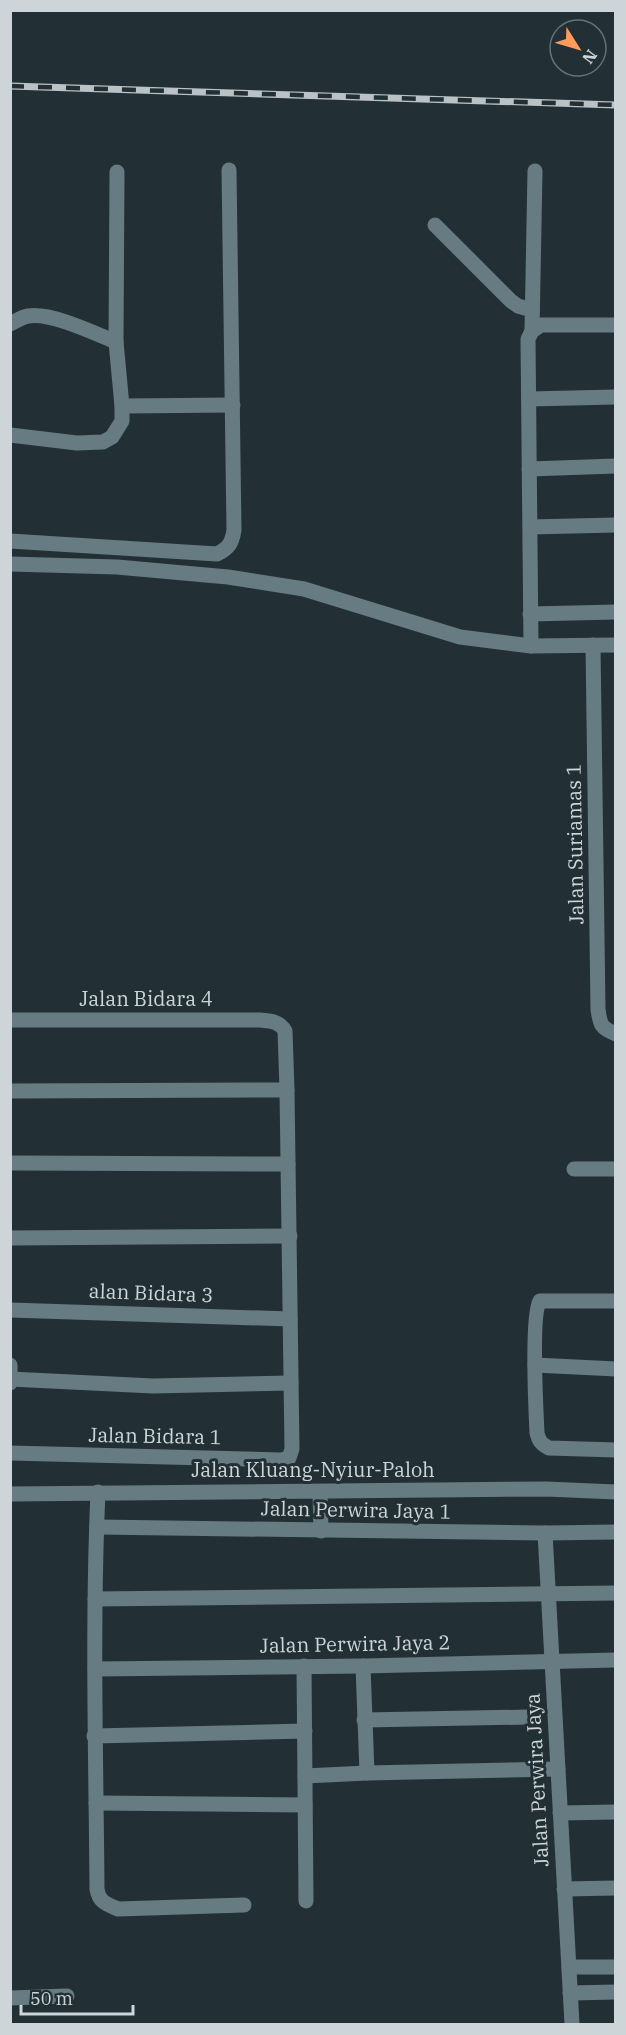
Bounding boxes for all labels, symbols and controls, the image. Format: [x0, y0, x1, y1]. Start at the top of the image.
north arrow [548, 18, 608, 78]
text: N [578, 46, 602, 68]
street label: Jalan Suriamas 1 [560, 763, 589, 925]
street label: Jalan Bidara 4 [79, 985, 213, 1012]
street label: alan Bidara 3 [88, 1277, 214, 1308]
street label: Jalan Bidara 1 [88, 1421, 222, 1450]
street label: Jalan Kluang-Nyiur-Paloh [191, 1456, 435, 1483]
street label: Jalan Perwira Jaya 1 [260, 1494, 452, 1525]
street label: Jalan Perwira Jaya 2 [259, 1628, 451, 1659]
street label: Jalan Perwira Jaya [518, 1692, 555, 1868]
scale bar [21, 1978, 134, 2016]
text: 50 m [30, 1987, 73, 2010]

